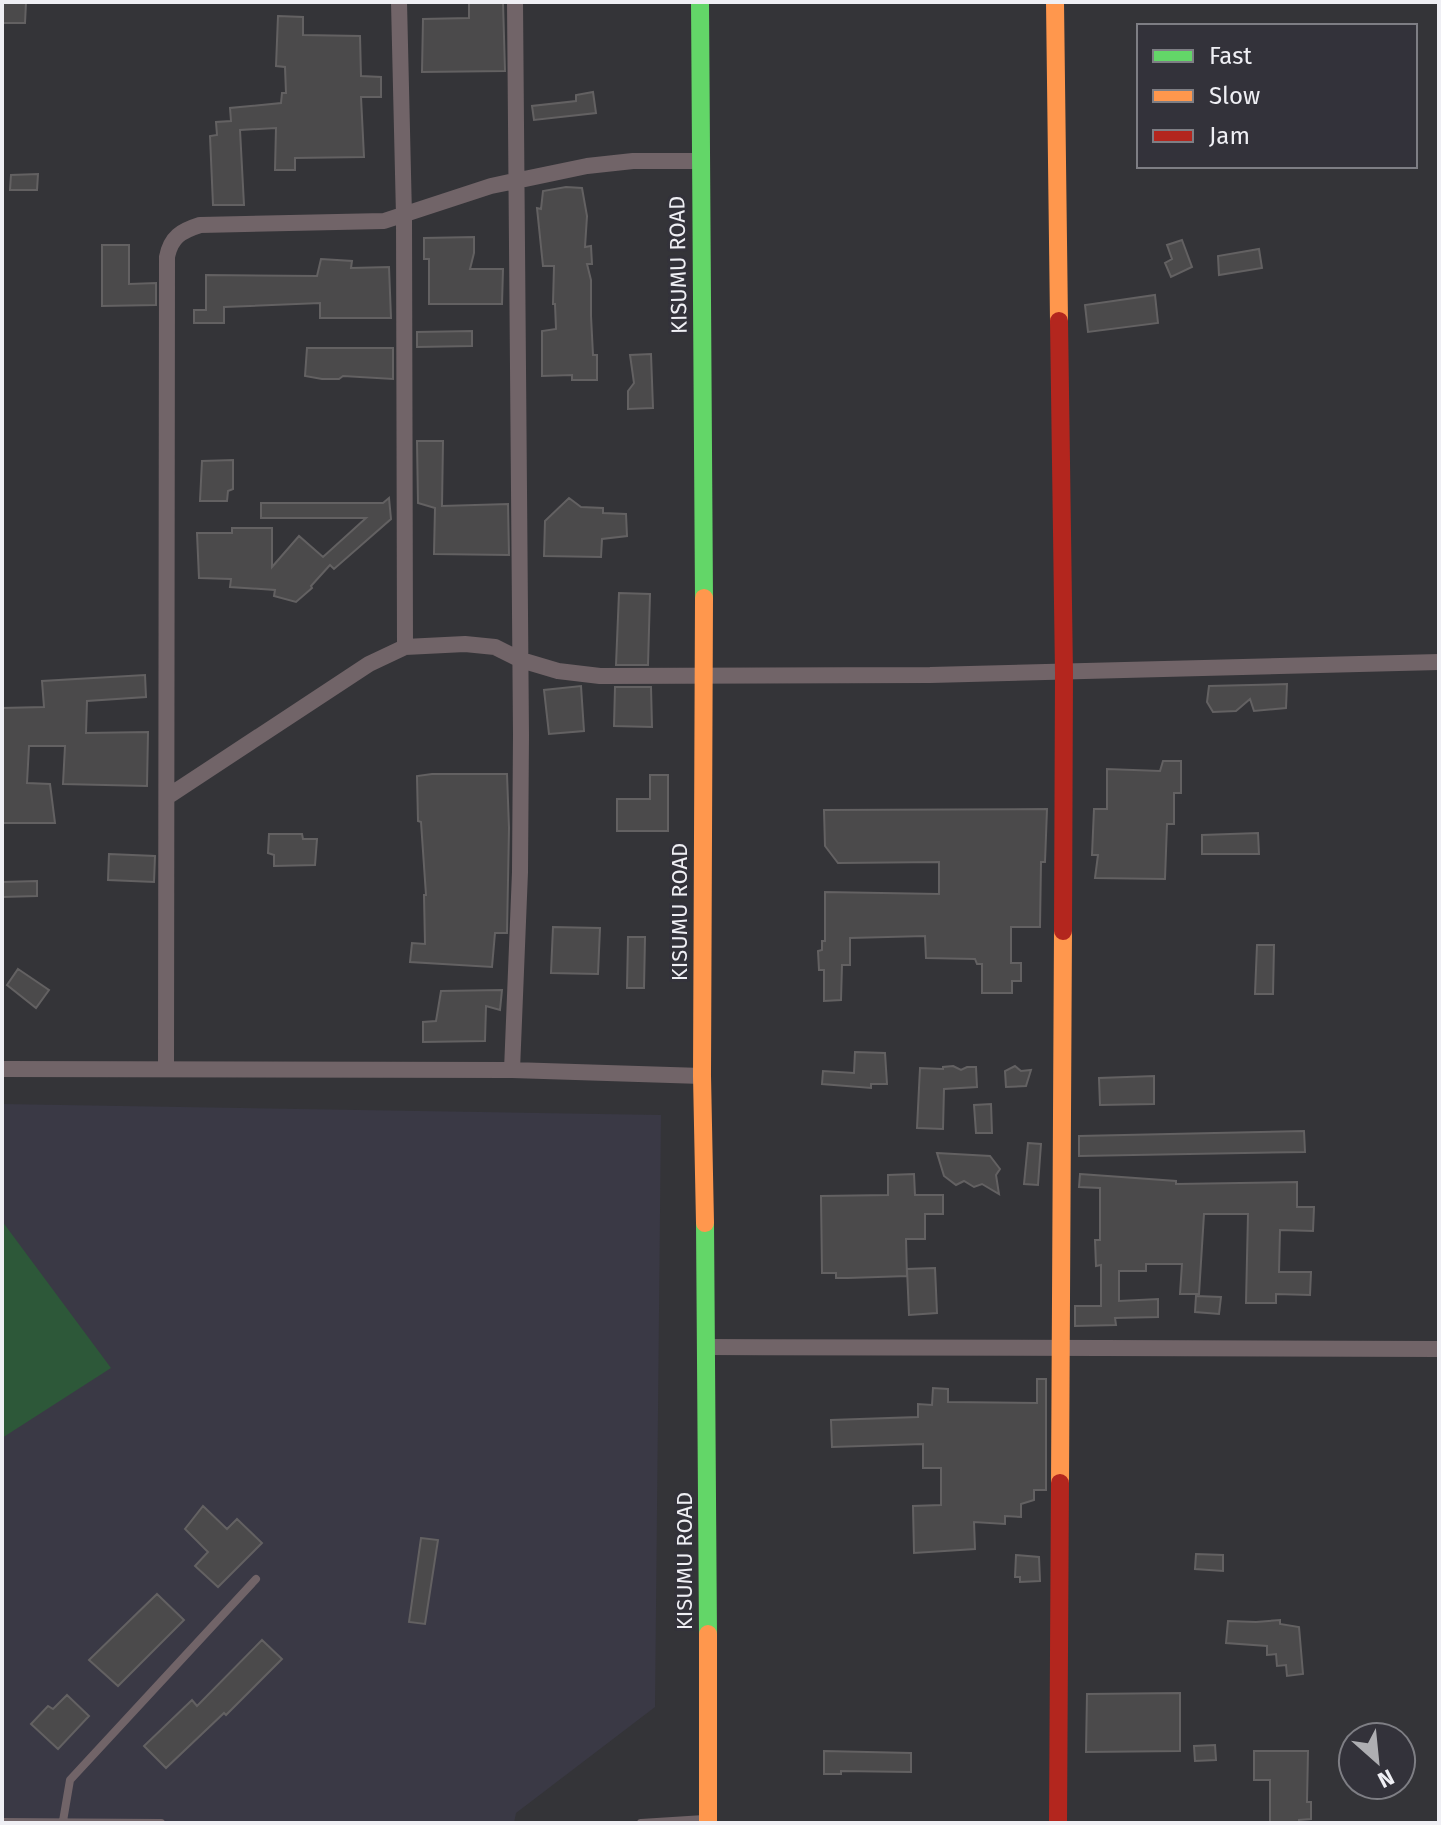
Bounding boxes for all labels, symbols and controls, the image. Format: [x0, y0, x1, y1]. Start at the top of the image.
legend [1137, 24, 1417, 168]
text: Fast [1209, 42, 1252, 70]
text: Slow [1209, 82, 1260, 110]
text: Jam [1209, 122, 1250, 150]
street label: KISUMU ROAD [663, 196, 693, 334]
street label: KISUMU ROAD [666, 843, 693, 981]
street label: KISUMU ROAD [671, 1492, 698, 1630]
north arrow [1337, 1721, 1417, 1801]
text: N [1373, 1763, 1398, 1794]

